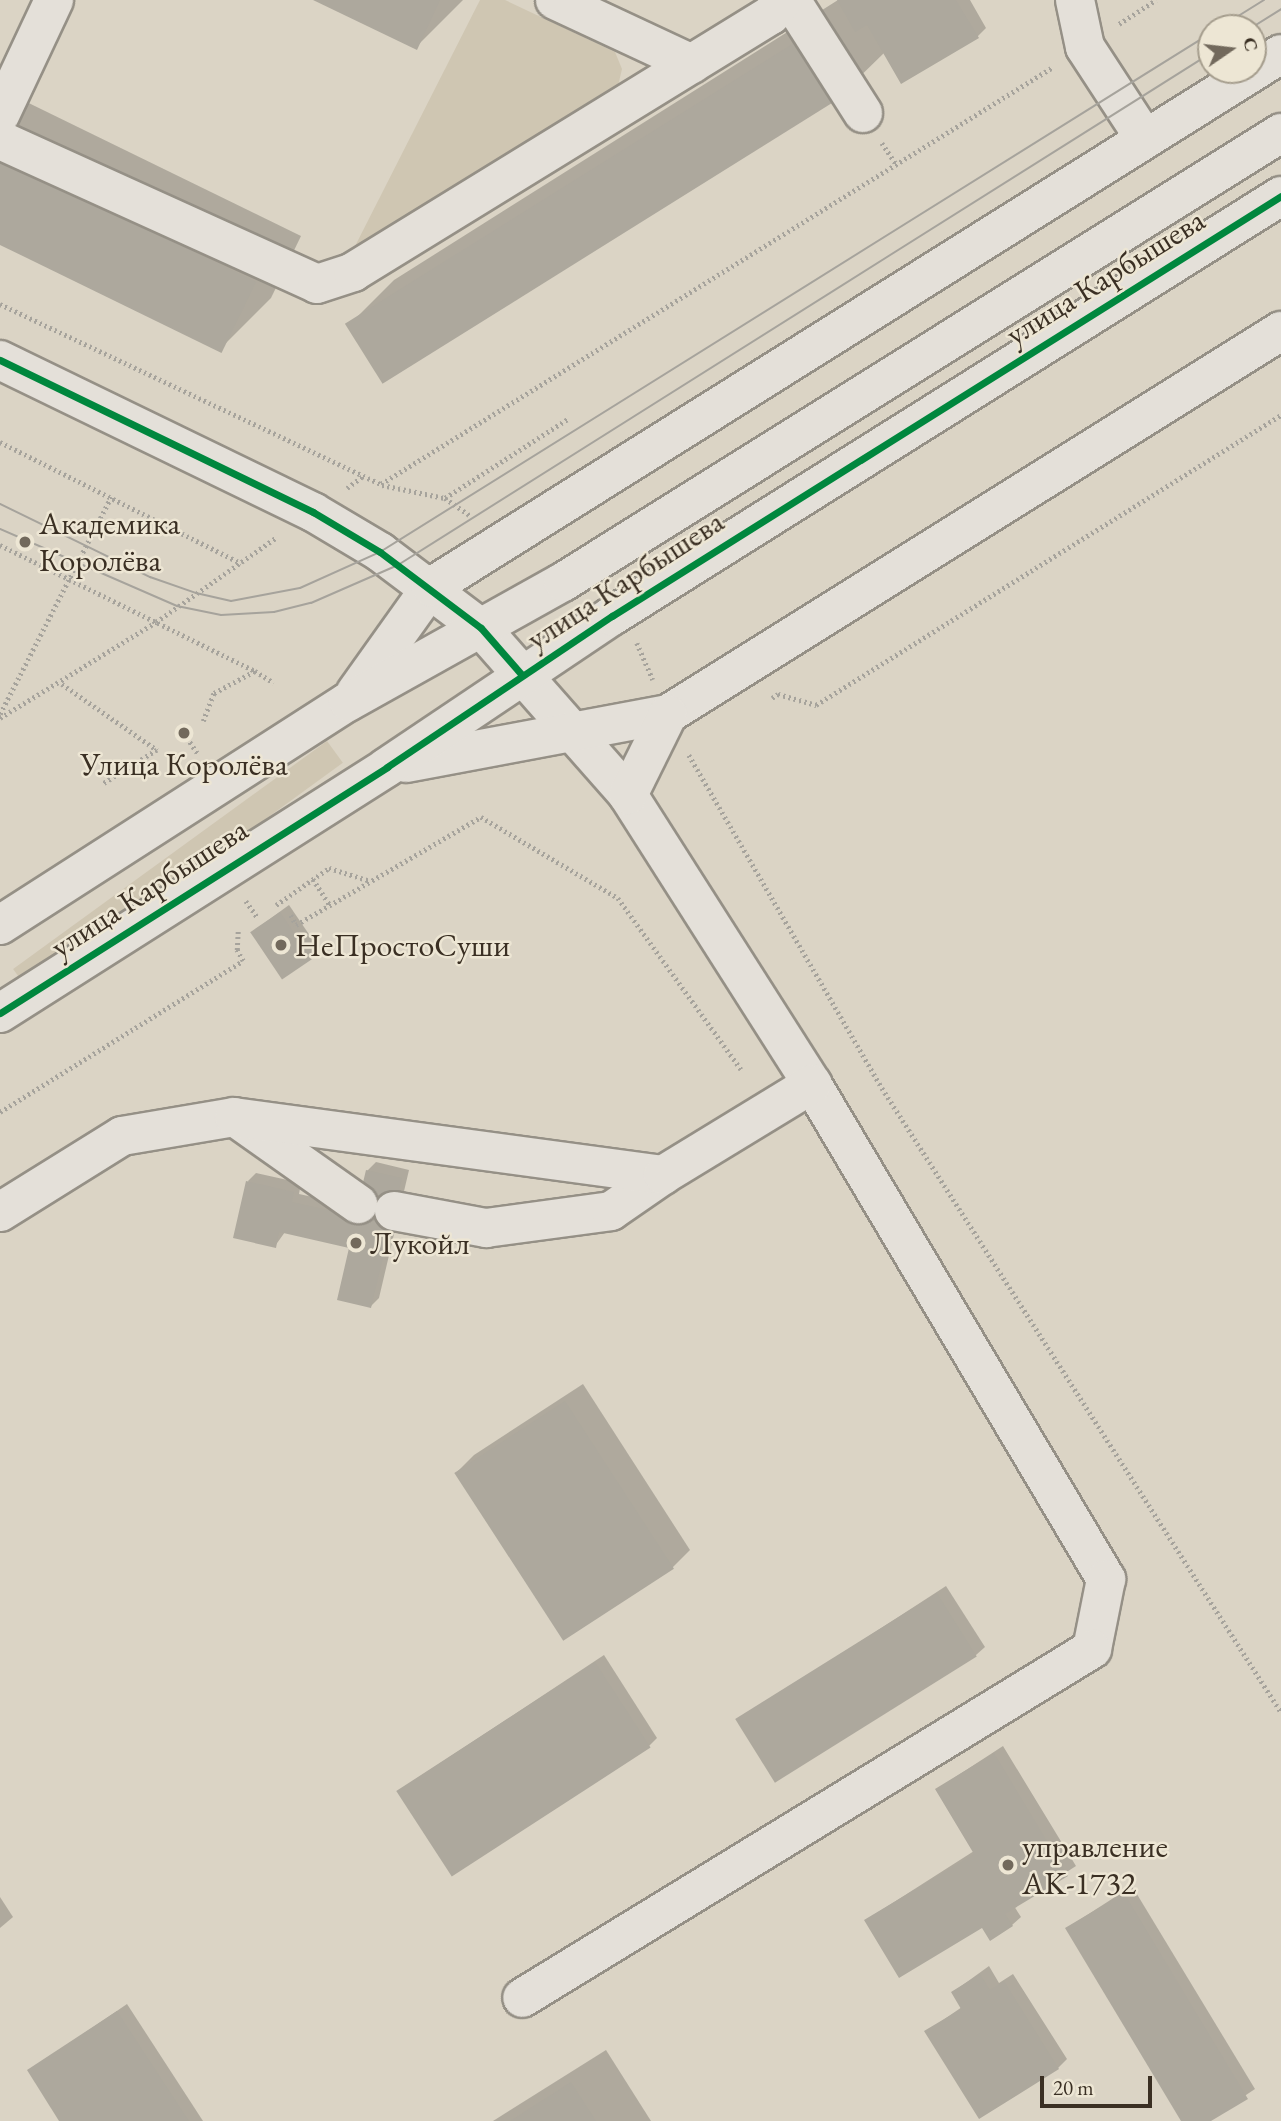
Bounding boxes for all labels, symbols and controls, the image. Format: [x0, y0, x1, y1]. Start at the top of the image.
north arrow [1197, 14, 1267, 84]
text: С [1237, 35, 1265, 54]
street label: улица Карбышева [998, 200, 1212, 354]
street label: улица Карбышева [519, 502, 731, 658]
place label: Академика Королёва [39, 505, 180, 580]
marker: Академика Королёва [17, 534, 33, 550]
marker: Улица Королёва [176, 725, 192, 741]
place label: Улица Королёва [80, 745, 288, 783]
street label: улица Карбышева [43, 810, 255, 966]
place label: НеПростоСуши [295, 926, 510, 964]
marker: НеПростоСуши [273, 937, 289, 953]
place label: Лукойл [370, 1224, 470, 1262]
marker: Лукойл [348, 1235, 364, 1251]
place label: управление AK-1732 [1022, 1828, 1168, 1903]
marker: управление AK-1732 [1000, 1857, 1016, 1873]
scale bar [1043, 2062, 1155, 2106]
text: 20 m [1053, 2074, 1094, 2101]

